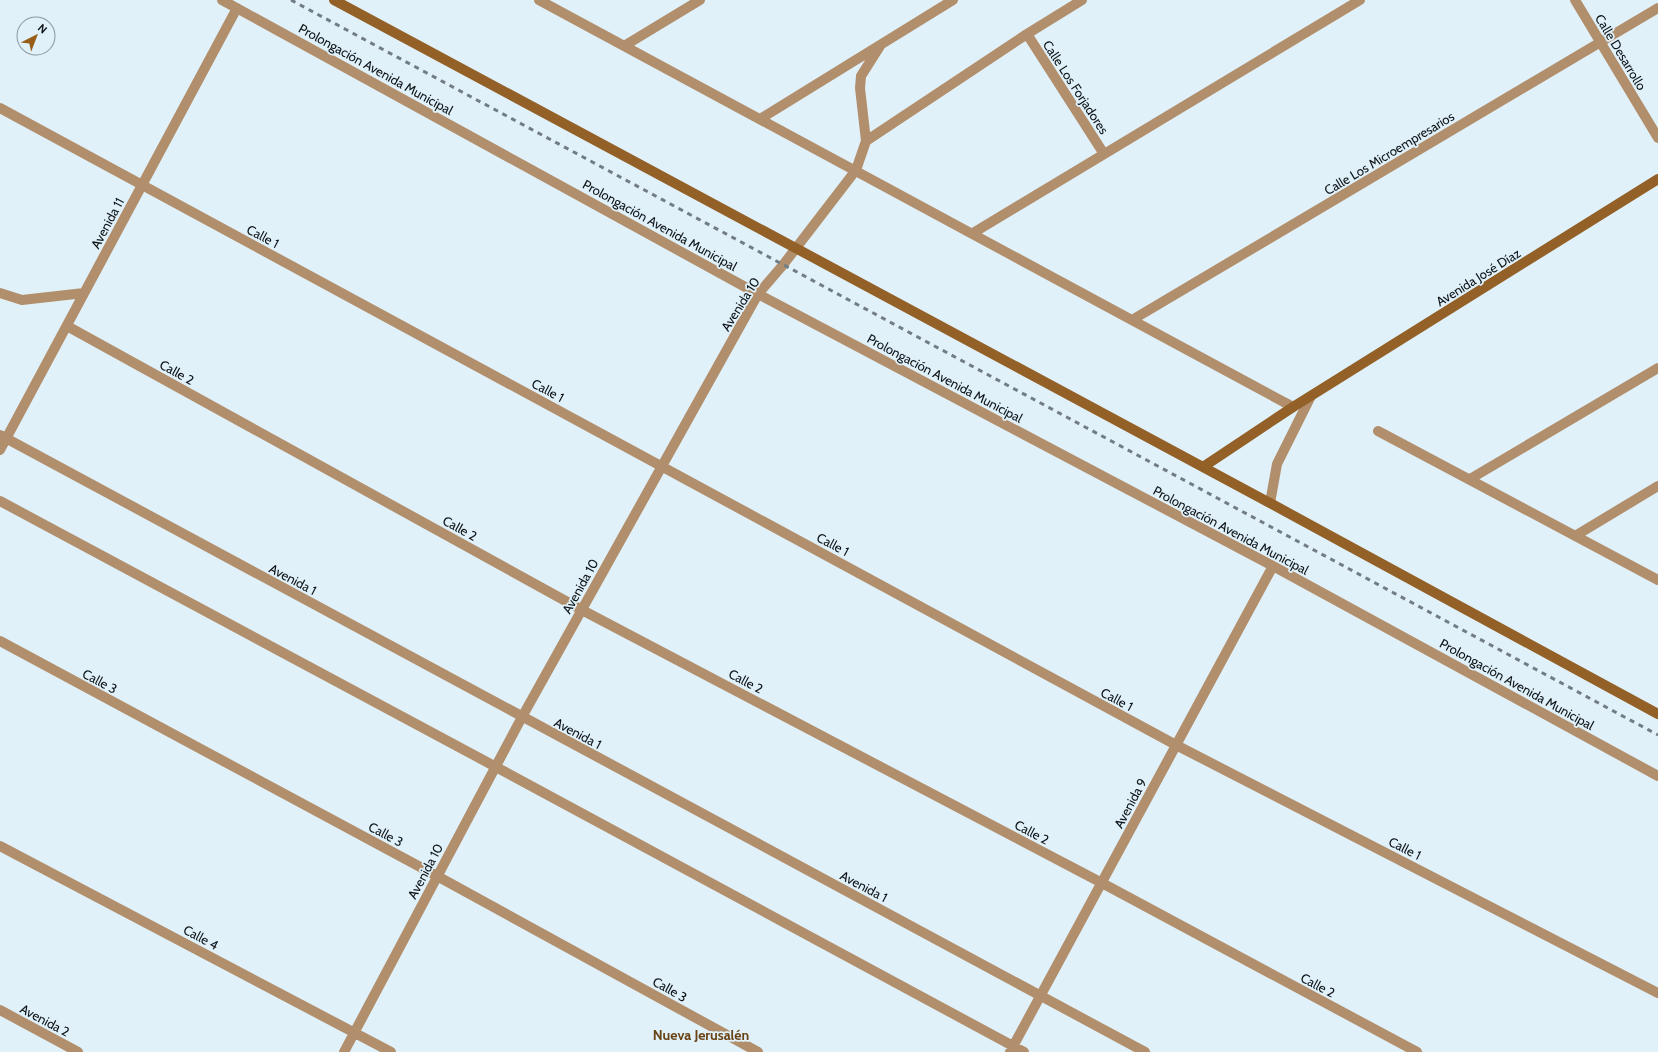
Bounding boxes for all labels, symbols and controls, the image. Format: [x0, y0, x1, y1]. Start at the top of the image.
street label: Calle Desarrollo [1592, 11, 1650, 93]
north arrow [16, 16, 56, 56]
street label: Prolongación Avenida Municipal [296, 20, 456, 118]
text: N [35, 21, 50, 36]
street label: Calle Los Forjadores [1039, 37, 1113, 138]
street label: Calle Los Microempresarios [1321, 108, 1457, 198]
street label: Prolongación Avenida Municipal [580, 176, 740, 274]
street label: Avenida 11 [87, 195, 127, 251]
street label: Calle 1 [244, 221, 282, 251]
street label: Avenida José Díaz [1433, 245, 1523, 309]
street label: Avenida 10 [717, 274, 763, 334]
street label: Prolongación Avenida Municipal [864, 330, 1026, 426]
street label: Calle 2 [157, 356, 197, 388]
street label: Calle 1 [529, 375, 567, 405]
street label: Prolongación Avenida Municipal [1150, 482, 1312, 578]
street label: Calle 2 [440, 512, 480, 544]
street label: Calle 1 [814, 529, 852, 559]
street label: Avenida 10 [558, 556, 602, 616]
street label: Avenida 1 [267, 560, 319, 598]
street label: Prolongación Avenida Municipal [1437, 635, 1597, 733]
street label: Calle 3 [80, 665, 120, 697]
street label: Calle 2 [726, 665, 766, 697]
street label: Calle 1 [1098, 684, 1136, 714]
street label: Avenida 1 [552, 714, 604, 752]
street label: Avenida 9 [1110, 775, 1150, 831]
street label: Calle 2 [1012, 816, 1052, 848]
street label: Calle 3 [366, 818, 406, 850]
street label: Calle 1 [1386, 833, 1424, 863]
street label: Avenida 10 [404, 841, 446, 901]
street label: Avenida 1 [838, 867, 890, 905]
street label: Calle 4 [181, 921, 222, 953]
street label: Calle 2 [1298, 969, 1338, 1001]
street label: Calle 3 [650, 973, 690, 1005]
street label: Avenida 2 [18, 1000, 73, 1040]
district label: Nueva Jerusalén [653, 1026, 749, 1044]

